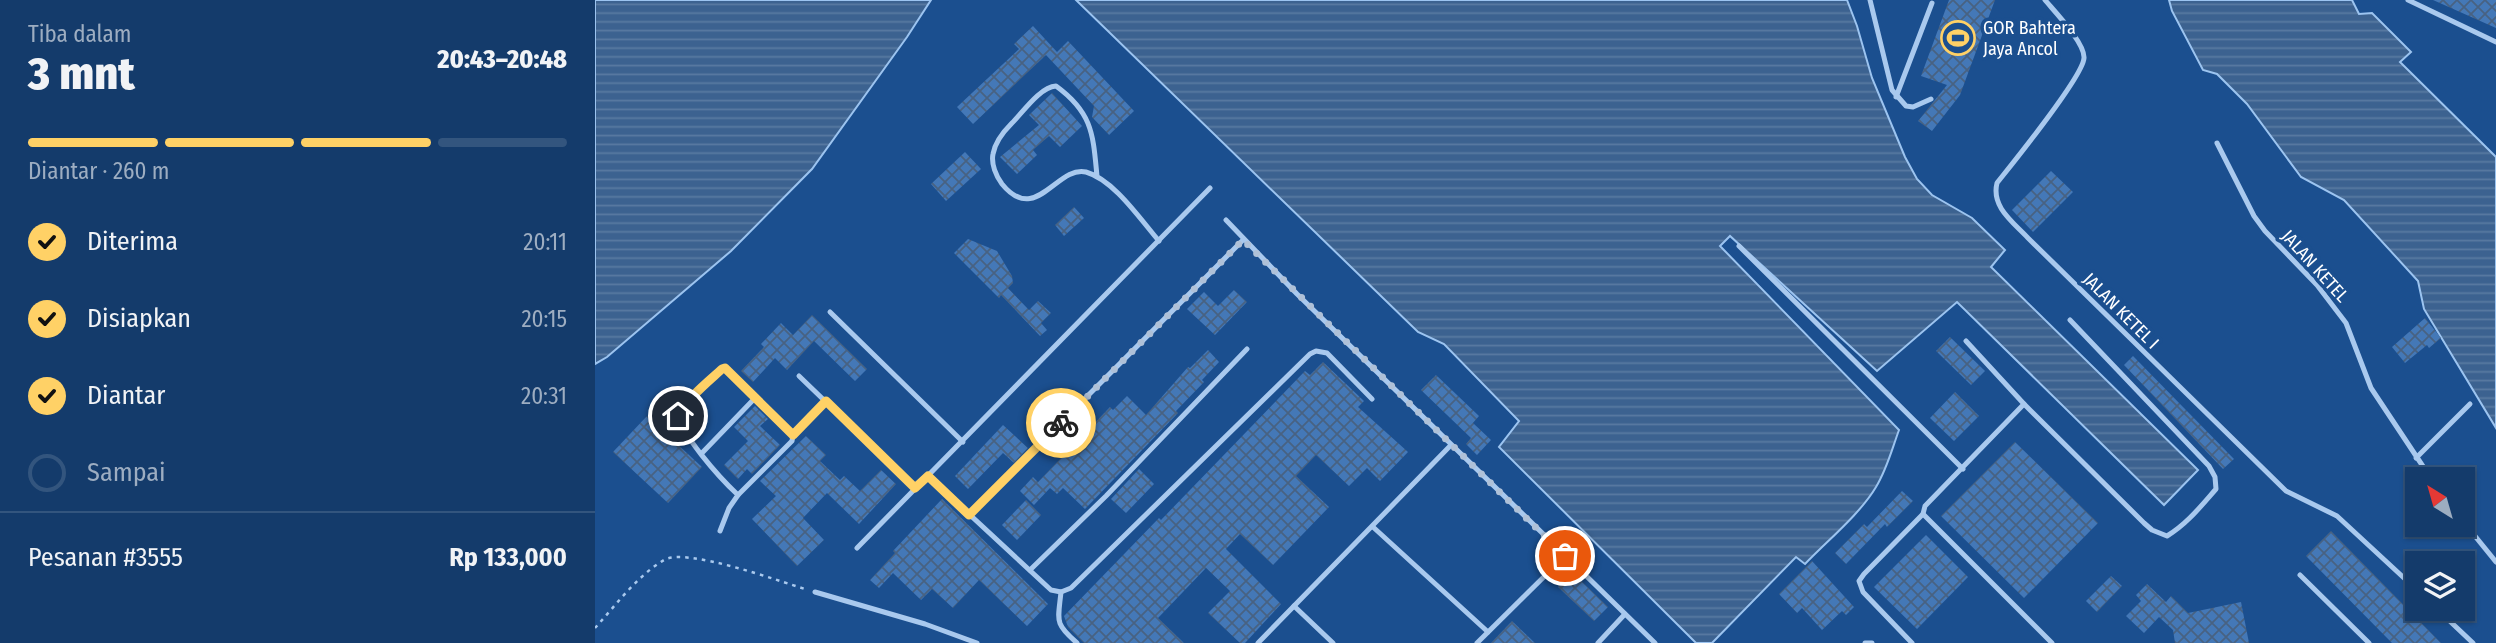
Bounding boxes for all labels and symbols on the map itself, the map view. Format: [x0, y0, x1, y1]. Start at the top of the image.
place label: GOR Bahtera Jaya Ancol [1983, 17, 2076, 60]
sports icon: GOR Bahtera Jaya Ancol [1939, 19, 1977, 57]
street label: JALAN KETEL [2277, 225, 2353, 307]
street label: JALAN KETEL I [2078, 268, 2164, 354]
pin [648, 386, 708, 446]
courier [1026, 388, 1096, 458]
north arrow [2405, 467, 2475, 537]
pin [1535, 526, 1595, 586]

